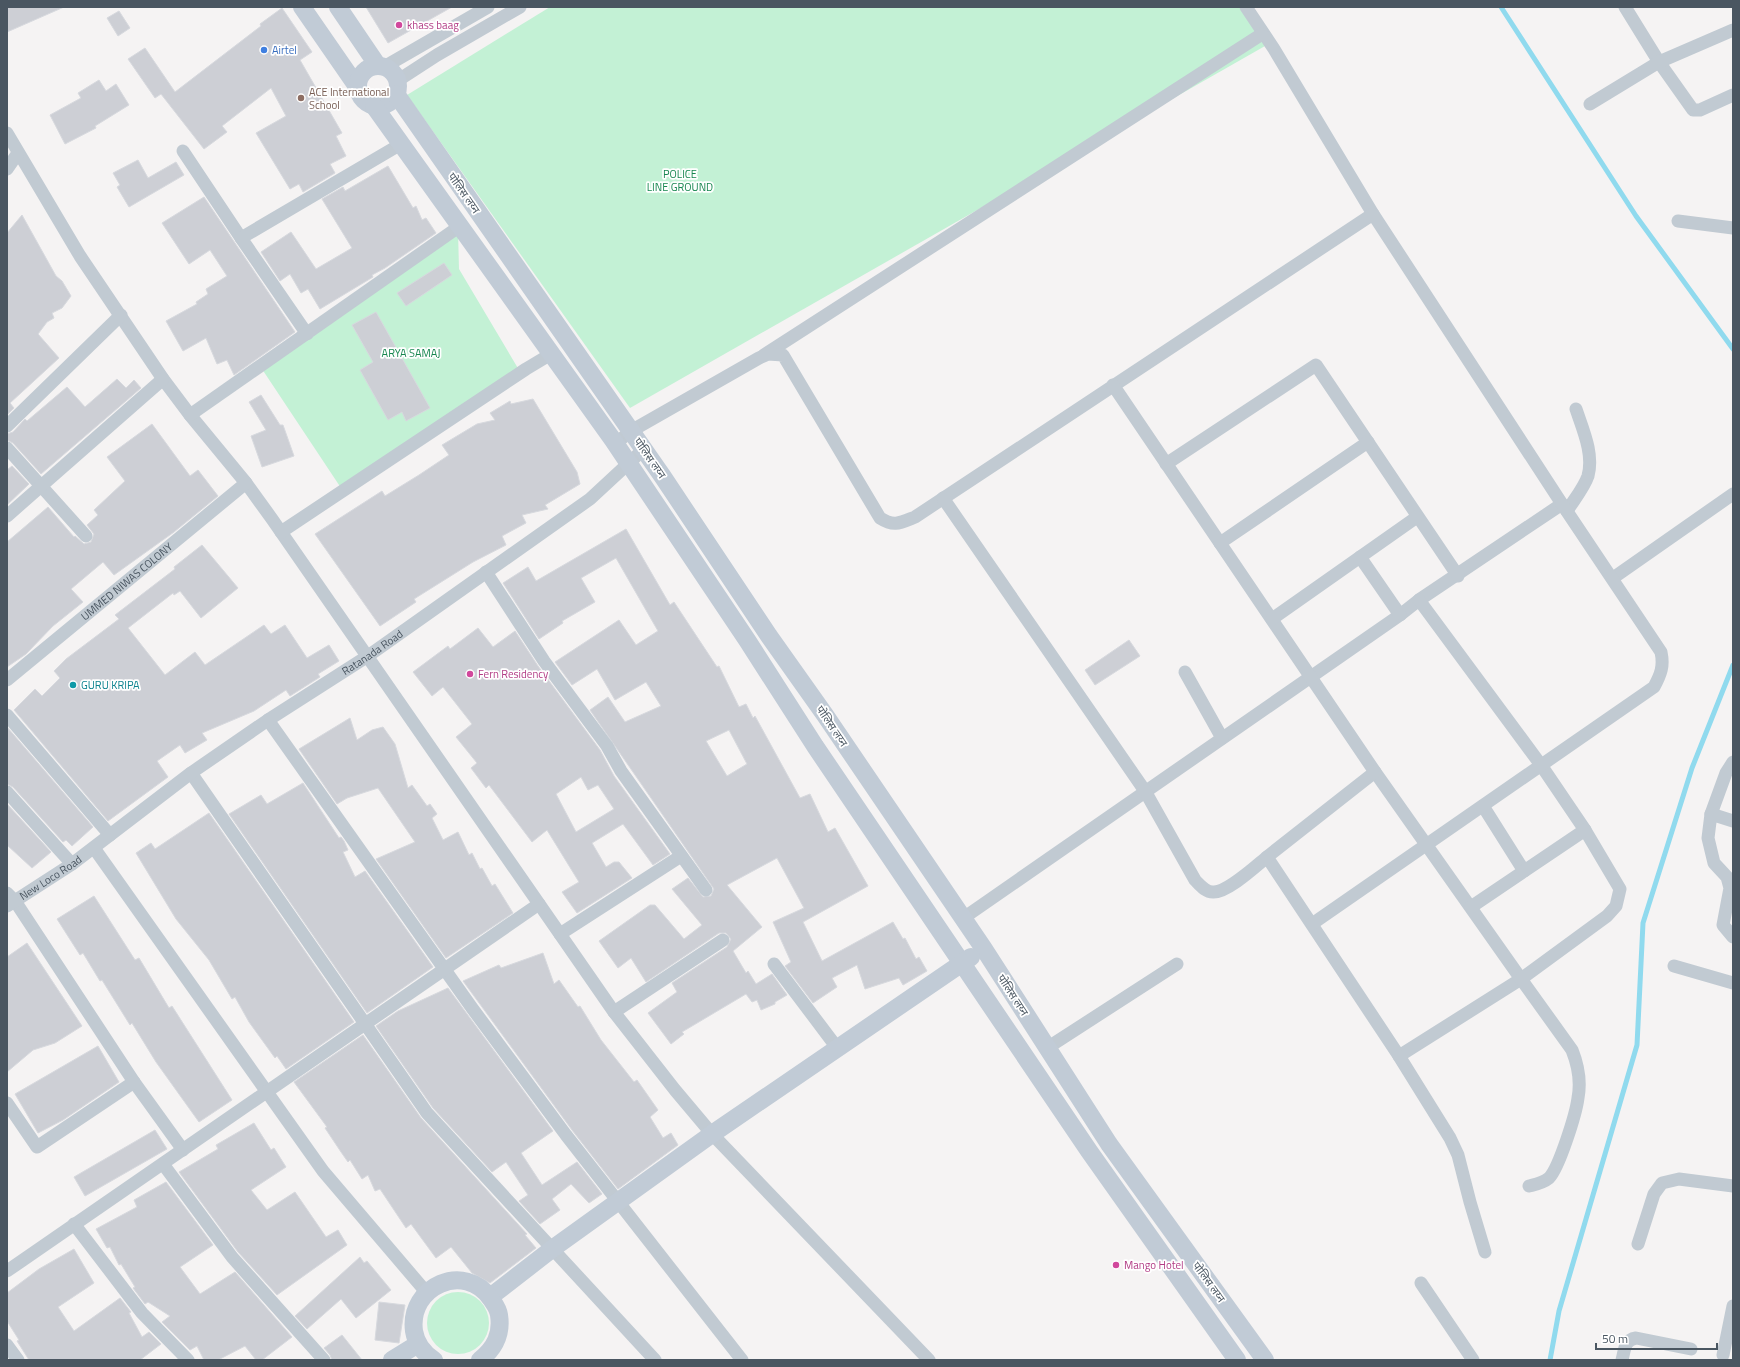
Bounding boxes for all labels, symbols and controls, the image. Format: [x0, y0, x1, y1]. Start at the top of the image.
place label: khass baag [407, 17, 459, 33]
marker: khass baag [394, 20, 404, 30]
place label: Airtel [272, 42, 297, 58]
marker: Airtel [259, 45, 269, 55]
place label: ACE International School [309, 84, 389, 113]
marker: ACE International School [296, 93, 306, 103]
park label: POLICE LINE GROUND [647, 166, 713, 195]
street label: पोलिस लय्न [444, 169, 484, 217]
park label: ARYA SAMAJ [382, 345, 440, 361]
street label: पोलिस लय्न [630, 434, 670, 482]
street label: UMMED NIWAS COLONY [77, 539, 176, 624]
street label: Ratanada Road [339, 626, 406, 679]
place label: Fern Residency [478, 666, 549, 682]
marker: Fern Residency [465, 669, 475, 679]
place label: GURU KRIPA [81, 677, 140, 693]
marker: GURU KRIPA [68, 680, 78, 690]
street label: पोलिस लय्न [812, 702, 852, 750]
street label: New Loco Road [16, 851, 85, 904]
street label: पोलिस लय्न [994, 971, 1033, 1020]
place label: Mango Hotel [1124, 1257, 1184, 1273]
street label: पोलिस लय्न [1189, 1259, 1230, 1306]
marker: Mango Hotel [1111, 1260, 1121, 1270]
scale bar [1596, 1325, 1717, 1351]
text: 50 m [1602, 1329, 1628, 1348]

